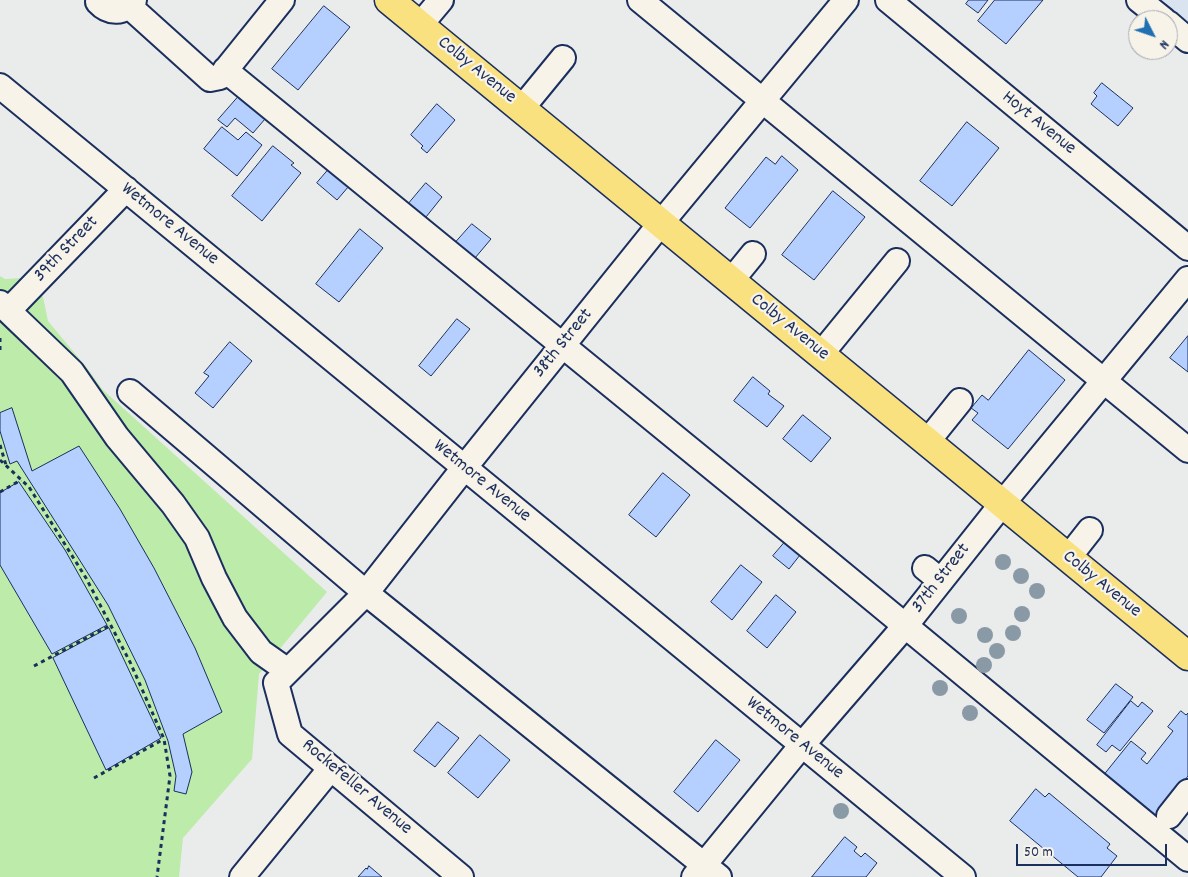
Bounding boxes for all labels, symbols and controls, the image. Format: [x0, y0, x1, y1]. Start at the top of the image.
north arrow [1128, 10, 1178, 60]
street label: Colby Avenue [432, 32, 520, 110]
text: N [1154, 35, 1173, 53]
street label: Hoyt Avenue [996, 87, 1080, 161]
street label: Wetmore Avenue [115, 179, 223, 271]
street label: 39th Street [30, 212, 104, 288]
street label: Colby Avenue [745, 289, 833, 367]
street label: 38th Street [529, 305, 599, 383]
street label: Wetmore Avenue [427, 436, 535, 528]
street label: 37th Street [908, 540, 976, 618]
street label: Colby Avenue [1057, 546, 1145, 624]
street label: Wetmore Avenue [740, 693, 848, 785]
street label: Rockefeller Avenue [296, 735, 416, 841]
scale bar [1018, 834, 1169, 866]
text: 50 m [1024, 842, 1053, 864]

